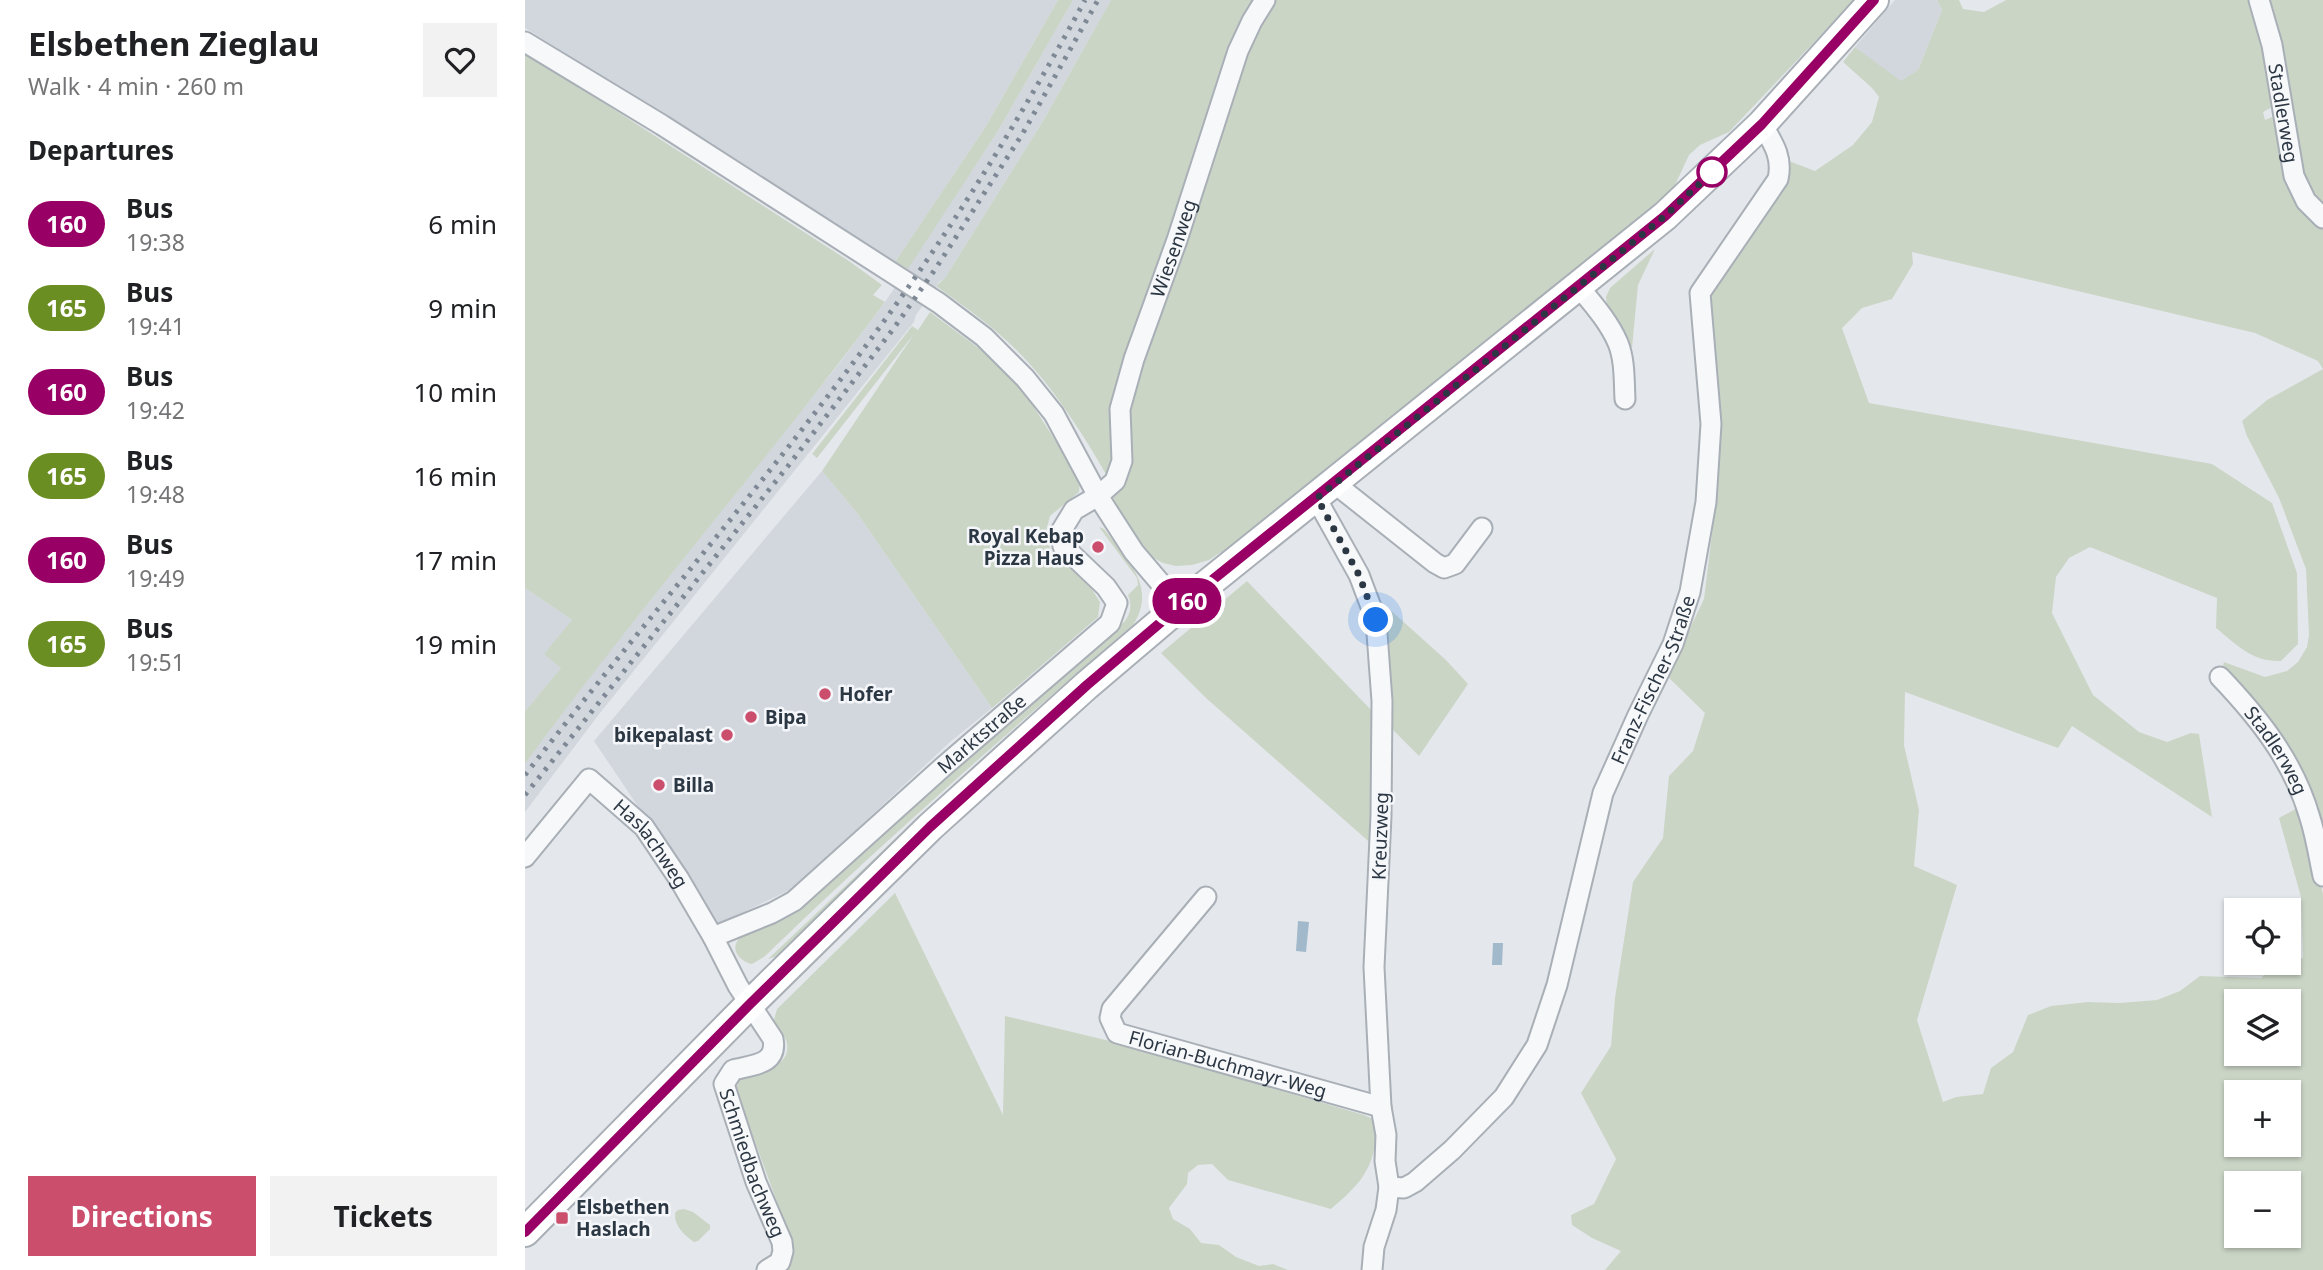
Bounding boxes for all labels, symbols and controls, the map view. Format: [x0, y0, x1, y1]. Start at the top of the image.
text: Elsbethen Zieglau [28, 21, 320, 66]
button: heart [423, 23, 497, 97]
street label: Stadlerweg [2262, 62, 2305, 165]
text: Walk · 4 min · 260 m [28, 70, 244, 102]
text: Departures [28, 132, 174, 168]
unlabelled marker [1697, 157, 1727, 187]
text: Bus [126, 190, 173, 226]
street label: Wiesenweg [1144, 196, 1202, 301]
text: 6 min [428, 206, 497, 242]
text: 160 [46, 207, 87, 240]
text: 19:38 [126, 226, 185, 258]
text: Bus [126, 274, 173, 310]
text: 9 min [428, 290, 497, 326]
text: 165 [46, 291, 87, 324]
text: 19:41 [126, 310, 185, 342]
text: Bus [126, 358, 173, 394]
text: 10 min [413, 374, 497, 410]
text: 160 [46, 375, 87, 408]
text: 19:42 [126, 394, 185, 426]
text: Bus [126, 442, 173, 478]
text: 16 min [413, 458, 497, 494]
text: 165 [46, 459, 87, 492]
text: 19:48 [126, 478, 185, 510]
place label: Royal Kebap Pizza Haus [968, 523, 1084, 571]
text: Bus [126, 526, 173, 562]
marker: Royal Kebap Pizza Haus [1090, 539, 1106, 555]
text: 17 min [413, 542, 497, 578]
text: 160 [46, 543, 87, 576]
text: 19:49 [126, 562, 185, 594]
line badge: 160 [1147, 578, 1227, 624]
text: 160 [1166, 584, 1208, 617]
street label: Franz-Fischer-Straße [1605, 592, 1701, 768]
your location [1358, 602, 1393, 637]
text: Bus [126, 610, 173, 646]
text: 19 min [413, 626, 497, 662]
text: 165 [46, 627, 87, 660]
text: 19:51 [126, 646, 185, 678]
place label: Hofer [839, 681, 893, 707]
marker: Hofer [817, 686, 833, 702]
street label: Marktstraße [931, 688, 1031, 779]
street label: Stadlerweg [2239, 701, 2314, 799]
place label: Bipa [765, 704, 807, 730]
marker: Bipa [743, 709, 759, 725]
place label: bikepalast [614, 722, 713, 748]
marker: bikepalast [719, 727, 735, 743]
place label: Billa [673, 772, 714, 798]
marker: Billa [651, 777, 667, 793]
street label: Kreuzweg [1365, 792, 1395, 880]
street label: Haslachweg [608, 793, 694, 893]
map controls [2224, 898, 2301, 1248]
button: locate [2224, 898, 2301, 975]
button: layers [2224, 989, 2301, 1066]
street label: Florian-Buchmayr-Weg [1126, 1024, 1330, 1104]
button: + [2224, 1080, 2301, 1157]
street label: Schmiedbachweg [713, 1085, 791, 1241]
button: − [2224, 1171, 2301, 1248]
button: Directions [28, 1176, 256, 1256]
button: Tickets [270, 1176, 497, 1256]
place label: Elsbethen Haslach [576, 1194, 669, 1242]
marker: Elsbethen Haslach [554, 1210, 570, 1226]

